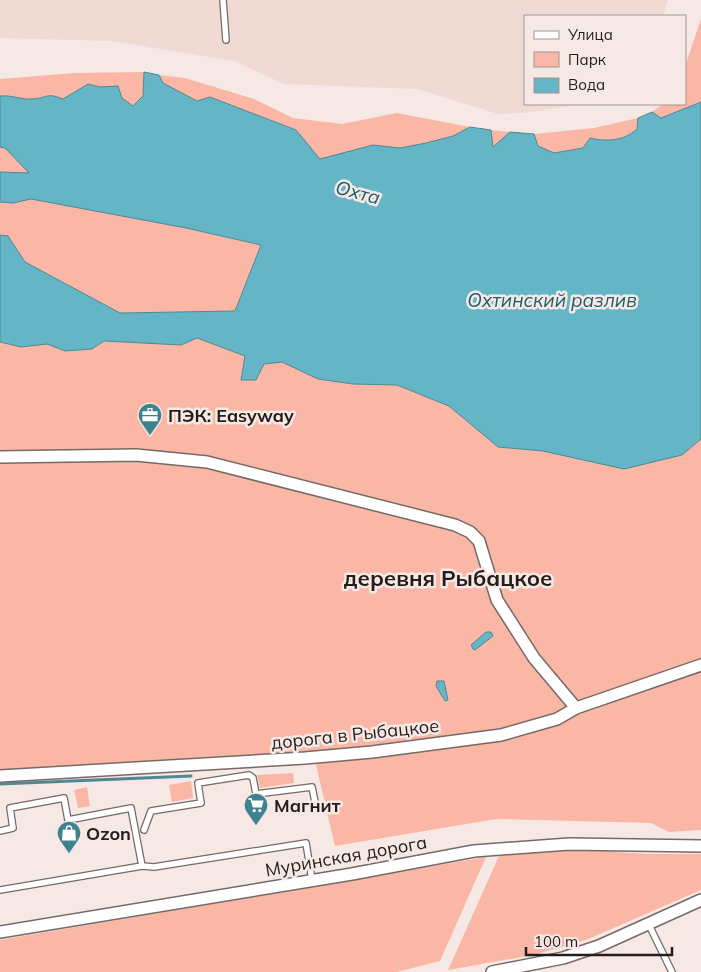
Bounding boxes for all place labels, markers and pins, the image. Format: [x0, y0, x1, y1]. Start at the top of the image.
office icon: ПЭК: Easyway [137, 402, 163, 436]
place label: ПЭК: Easyway [168, 404, 294, 427]
supermarket icon: Магнит [243, 792, 269, 826]
place label: Магнит [274, 794, 341, 817]
shop icon: Ozon [56, 820, 82, 854]
place label: Ozon [86, 822, 131, 845]

